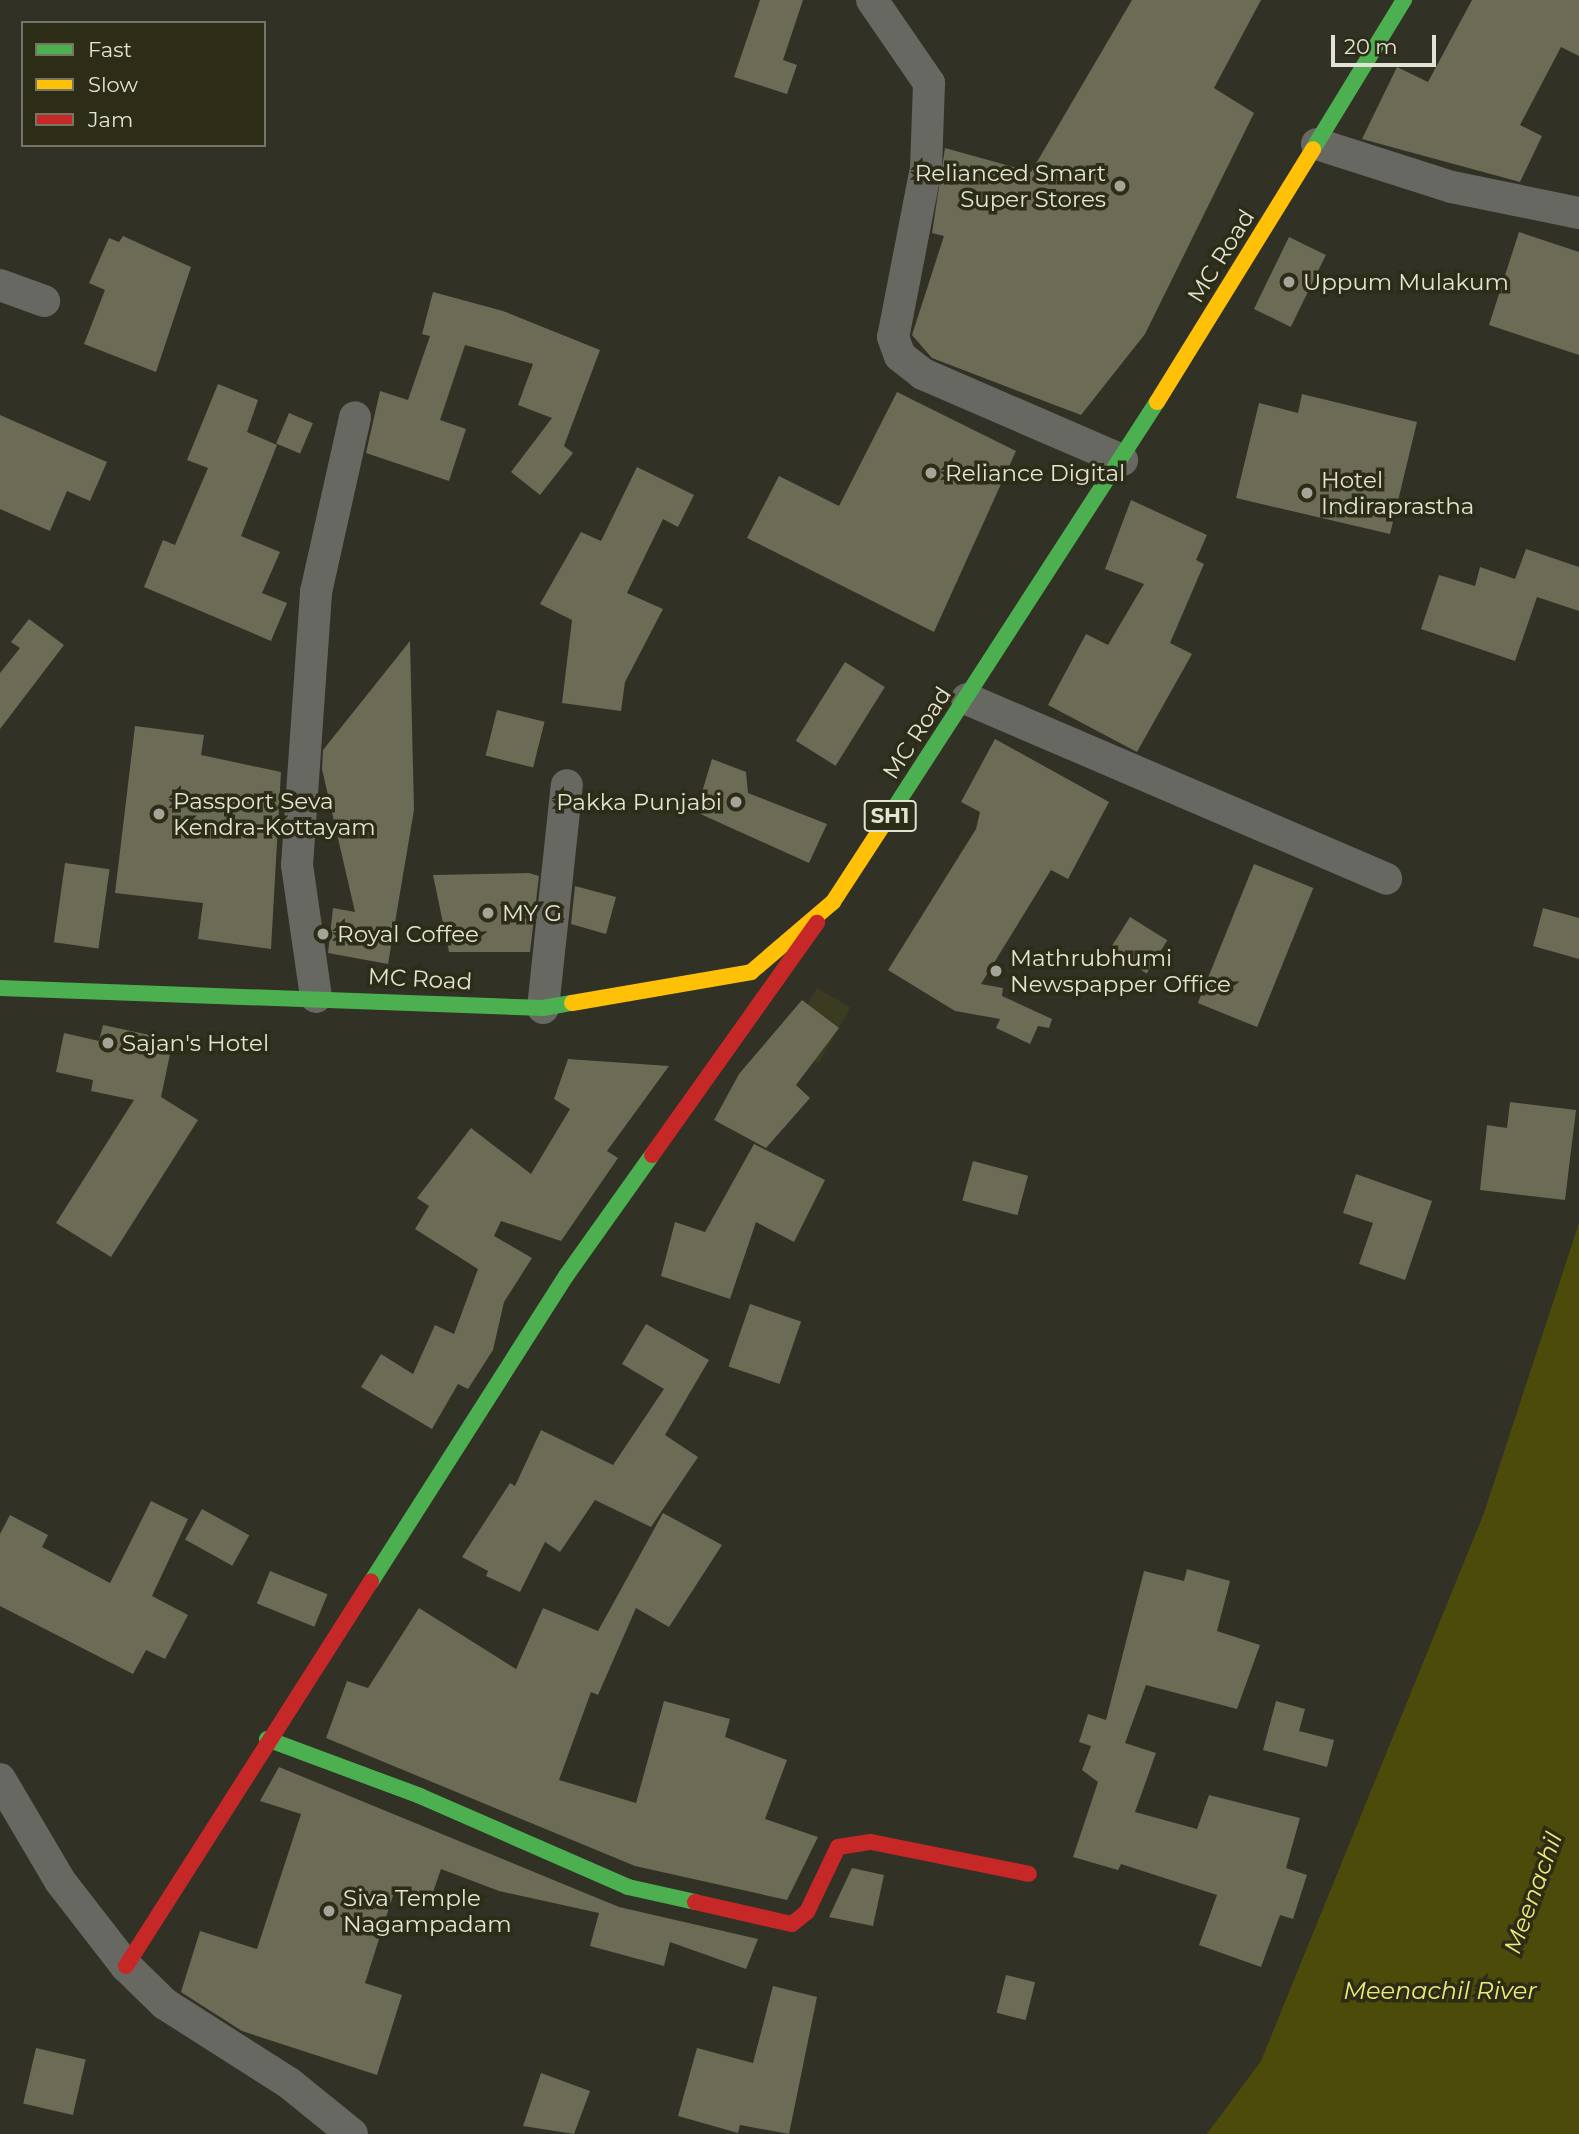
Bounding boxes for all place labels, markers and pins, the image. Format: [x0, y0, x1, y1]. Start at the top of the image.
place label: Relianced Smart Super Stores [915, 159, 1106, 213]
marker: Relianced Smart Super Stores [1112, 178, 1128, 194]
place label: Uppum Mulakum [1303, 268, 1509, 296]
marker: Uppum Mulakum [1281, 274, 1297, 290]
place label: Reliance Digital [945, 459, 1125, 487]
marker: Reliance Digital [923, 465, 939, 481]
place label: Hotel Indiraprastha [1321, 466, 1474, 520]
marker: Hotel Indiraprastha [1299, 485, 1315, 501]
place label: Passport Seva Kendra-Kottayam [173, 787, 376, 841]
place label: Pakka Punjabi [556, 788, 722, 816]
marker: Pakka Punjabi [728, 794, 744, 810]
marker: Passport Seva Kendra-Kottayam [151, 806, 167, 822]
place label: MY G [502, 899, 562, 927]
marker: MY G [480, 905, 496, 921]
place label: Royal Coffee [337, 920, 479, 948]
marker: Royal Coffee [315, 926, 331, 942]
place label: Mathrubhumi Newspapper Office [1010, 944, 1231, 998]
marker: Mathrubhumi Newspapper Office [988, 963, 1004, 979]
place label: Sajan's Hotel [122, 1029, 269, 1057]
marker: Sajan's Hotel [100, 1035, 116, 1051]
place label: Siva Temple Nagampadam [343, 1884, 512, 1938]
marker: Siva Temple Nagampadam [321, 1903, 337, 1919]

